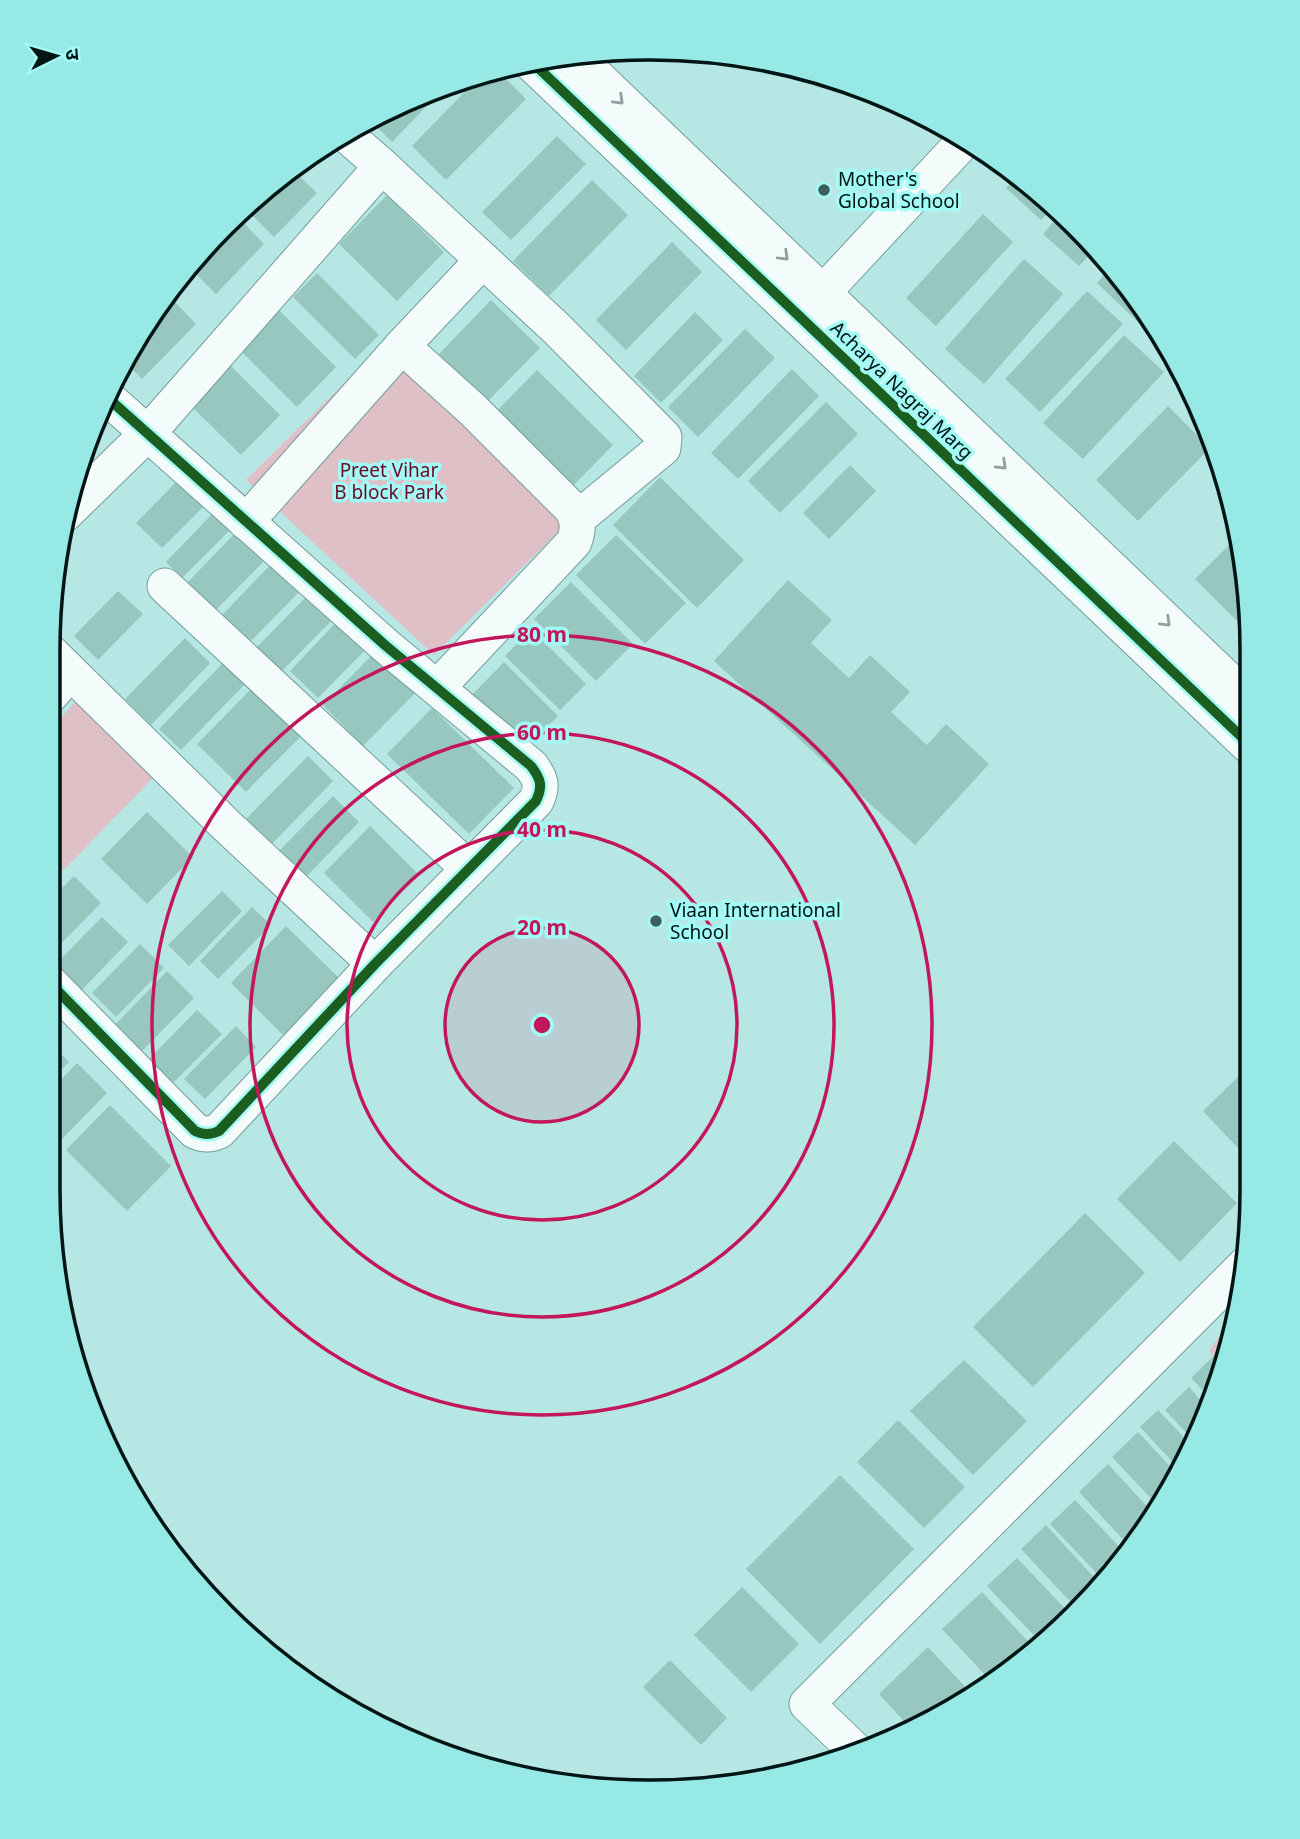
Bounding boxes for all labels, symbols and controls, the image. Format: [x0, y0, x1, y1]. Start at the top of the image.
north arrow [21, 21, 91, 91]
text: उ [59, 48, 86, 62]
one-way arrow [611, 91, 624, 104]
place label: Mother's Global School [838, 166, 960, 214]
marker: Mother's Global School [816, 182, 832, 198]
one-way arrow [776, 248, 789, 261]
street label: Acharya Nagraj Marg [825, 315, 979, 465]
one-way arrow [993, 456, 1006, 469]
park label: Preet Vihar B block Park [334, 457, 444, 505]
one-way arrow [1158, 614, 1171, 627]
text: 80 m [517, 620, 567, 648]
text: 60 m [517, 718, 567, 746]
text: 40 m [517, 815, 567, 843]
place label: Viaan International School [670, 897, 841, 945]
text: 20 m [517, 913, 567, 941]
marker: Viaan International School [648, 913, 664, 929]
centre of rings [530, 1013, 554, 1037]

